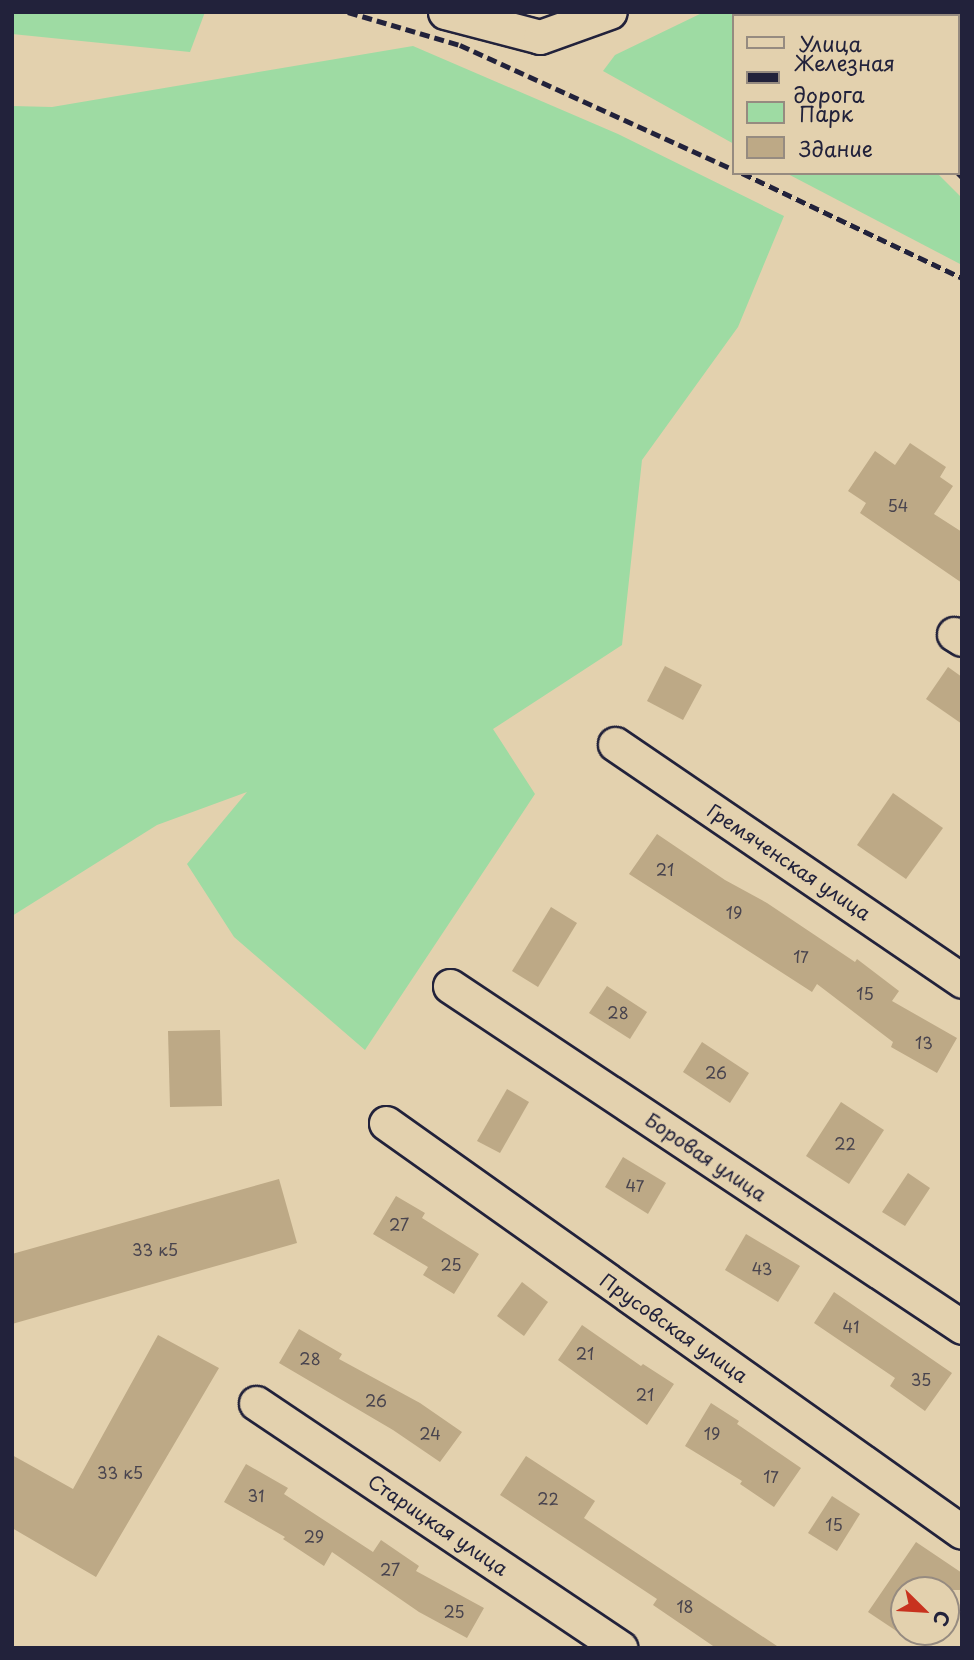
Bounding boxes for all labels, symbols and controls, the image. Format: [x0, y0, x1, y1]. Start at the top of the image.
legend [732, 14, 960, 175]
text: Улица [799, 27, 862, 59]
text: Железная дорога [794, 46, 895, 110]
text: Парк [799, 97, 853, 129]
text: Здание [799, 132, 873, 164]
house number: 54 [888, 495, 908, 515]
street label: Гремяченская улица [703, 799, 875, 925]
house number: 21 [656, 859, 674, 879]
house number: 19 [726, 902, 742, 922]
house number: 17 [793, 946, 809, 966]
house number: 15 [856, 983, 874, 1003]
house number: 28 [607, 1002, 629, 1022]
house number: 13 [915, 1032, 933, 1052]
house number: 26 [705, 1062, 727, 1082]
street label: Боровая улица [641, 1108, 771, 1206]
house number: 22 [834, 1133, 856, 1153]
house number: 47 [626, 1175, 644, 1195]
house number: 27 [389, 1214, 409, 1234]
house number: 33 к5 [132, 1239, 178, 1259]
house number: 25 [440, 1254, 462, 1274]
house number: 43 [752, 1258, 772, 1278]
street label: Прусовская улица [595, 1268, 753, 1388]
house number: 41 [843, 1316, 859, 1336]
house number: 21 [576, 1343, 594, 1363]
house number: 28 [299, 1348, 321, 1368]
house number: 35 [911, 1369, 931, 1389]
house number: 21 [636, 1384, 654, 1404]
house number: 26 [365, 1390, 387, 1410]
house number: 24 [419, 1423, 441, 1443]
house number: 19 [704, 1423, 720, 1443]
house number: 33 к5 [97, 1462, 143, 1482]
house number: 17 [763, 1466, 779, 1486]
street label: Старицкая улица [363, 1470, 513, 1580]
house number: 31 [248, 1485, 264, 1505]
house number: 22 [537, 1488, 559, 1508]
house number: 15 [825, 1514, 843, 1534]
house number: 29 [304, 1526, 324, 1546]
house number: 27 [380, 1559, 400, 1579]
north arrow [890, 1576, 960, 1646]
house number: 18 [676, 1596, 694, 1616]
house number: 25 [443, 1601, 465, 1621]
text: С [927, 1606, 958, 1631]

